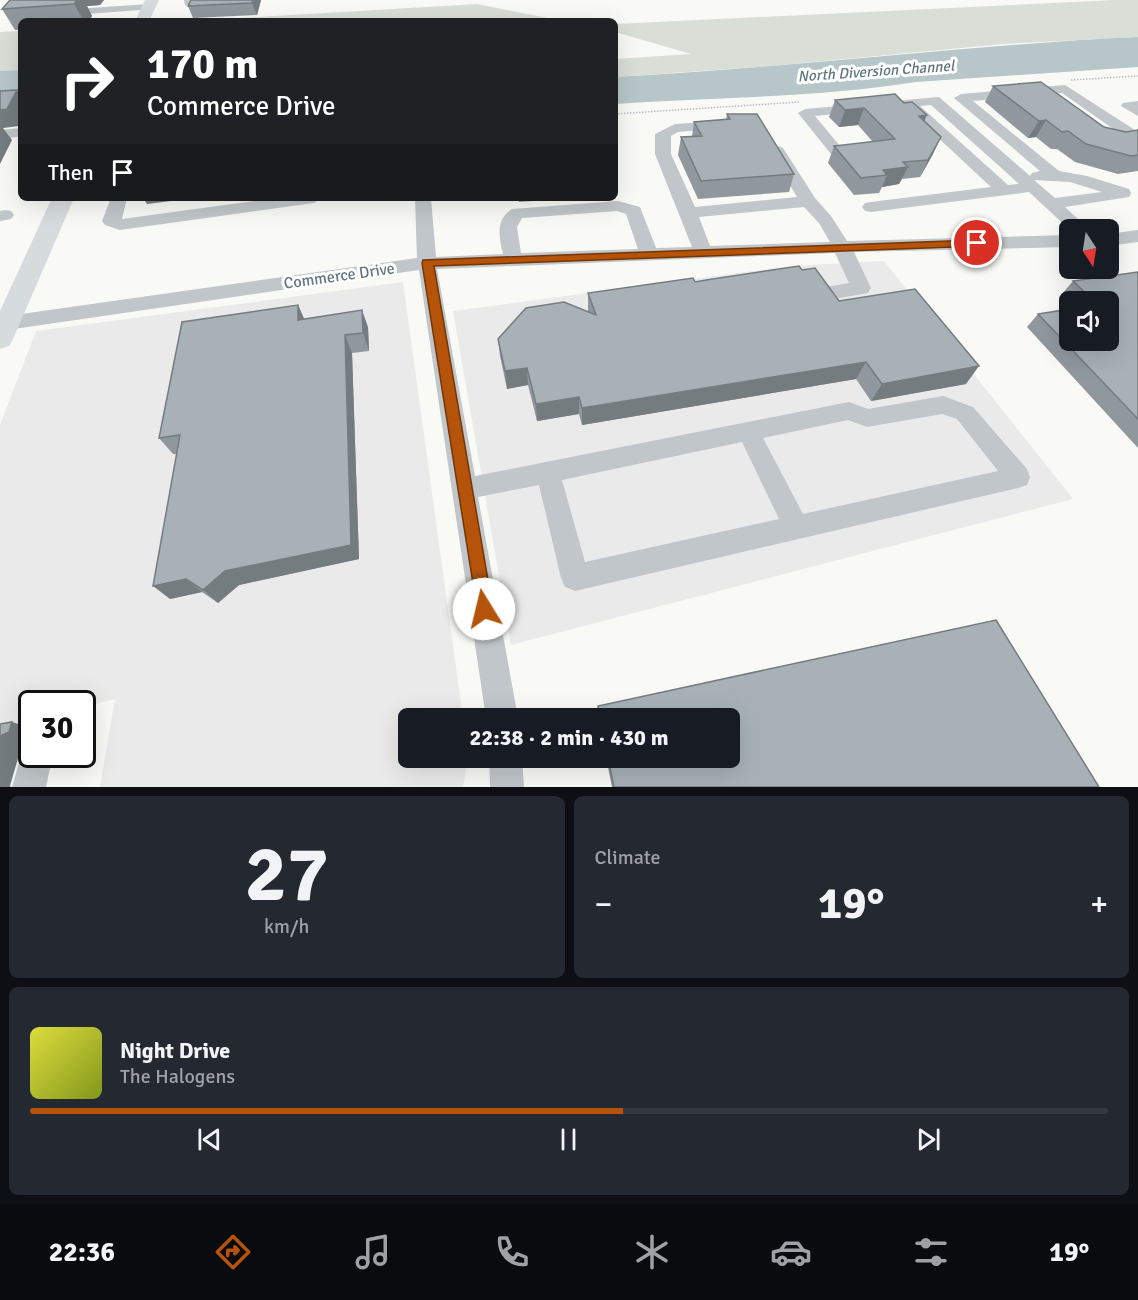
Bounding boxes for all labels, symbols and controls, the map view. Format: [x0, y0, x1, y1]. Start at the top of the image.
text: 170 m [147, 39, 258, 90]
icon: right [48, 42, 126, 120]
water label: North Diversion Channel [797, 56, 956, 85]
text: Commerce Drive [147, 90, 336, 123]
icon: arrive [106, 156, 139, 189]
text: Then [48, 159, 94, 186]
pin [951, 217, 1002, 268]
north arrow [1059, 219, 1119, 279]
map controls [1059, 219, 1119, 351]
icon: arrive [960, 226, 993, 259]
street label: Commerce Drive [282, 258, 396, 294]
button: sound [1059, 291, 1119, 351]
position arrow [452, 577, 516, 641]
speed limit sign: 30 [18, 690, 96, 768]
text: 22:38 · 2 min · 430 m [469, 724, 669, 751]
text: 27 [245, 827, 329, 923]
text: Climate [595, 845, 660, 870]
text: 19° [818, 876, 885, 931]
text: − [595, 884, 612, 925]
text: + [1090, 884, 1108, 925]
text: km/h [264, 914, 309, 939]
text: Night Drive [120, 1037, 230, 1064]
text: The Halogens [120, 1064, 235, 1089]
icon: previous [193, 1123, 226, 1156]
icon: pause [552, 1123, 585, 1156]
icon: next [912, 1123, 945, 1156]
icon: directions [212, 1231, 254, 1273]
icon: music [352, 1231, 394, 1273]
icon: phone [491, 1231, 533, 1273]
icon: climate [631, 1231, 673, 1273]
icon: car [770, 1231, 812, 1273]
icon: filters [910, 1231, 952, 1273]
text: 22:36 [49, 1236, 115, 1269]
text: 19° [1049, 1236, 1089, 1269]

